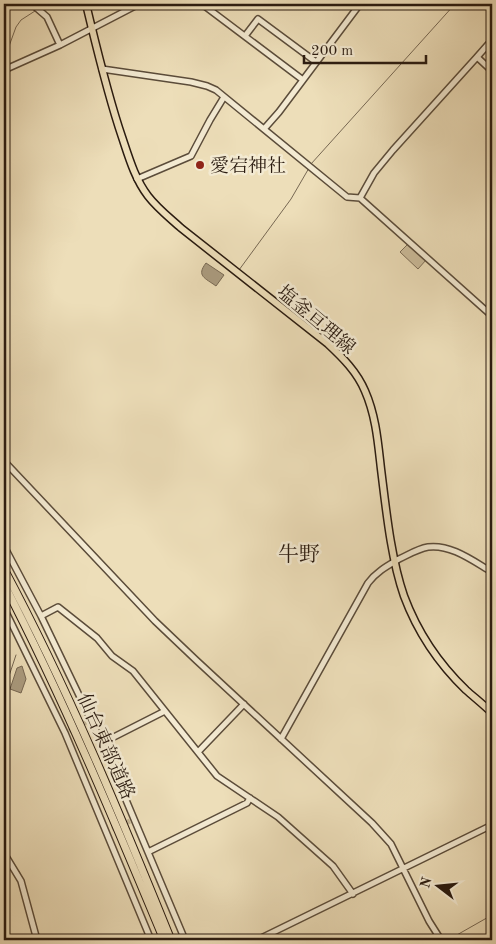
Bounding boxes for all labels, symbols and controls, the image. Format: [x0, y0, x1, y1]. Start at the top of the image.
scale bar [304, 32, 426, 64]
text: 200 m [311, 44, 353, 59]
place label: 愛宕神社 [210, 156, 286, 177]
marker: 愛宕神社 [194, 159, 206, 171]
street label: 塩釜亘理線 [273, 281, 360, 359]
district label: 牛野 [278, 543, 320, 566]
street label: 仙台東部道路 [73, 690, 139, 803]
north arrow [414, 862, 464, 912]
text: N [418, 875, 435, 890]

